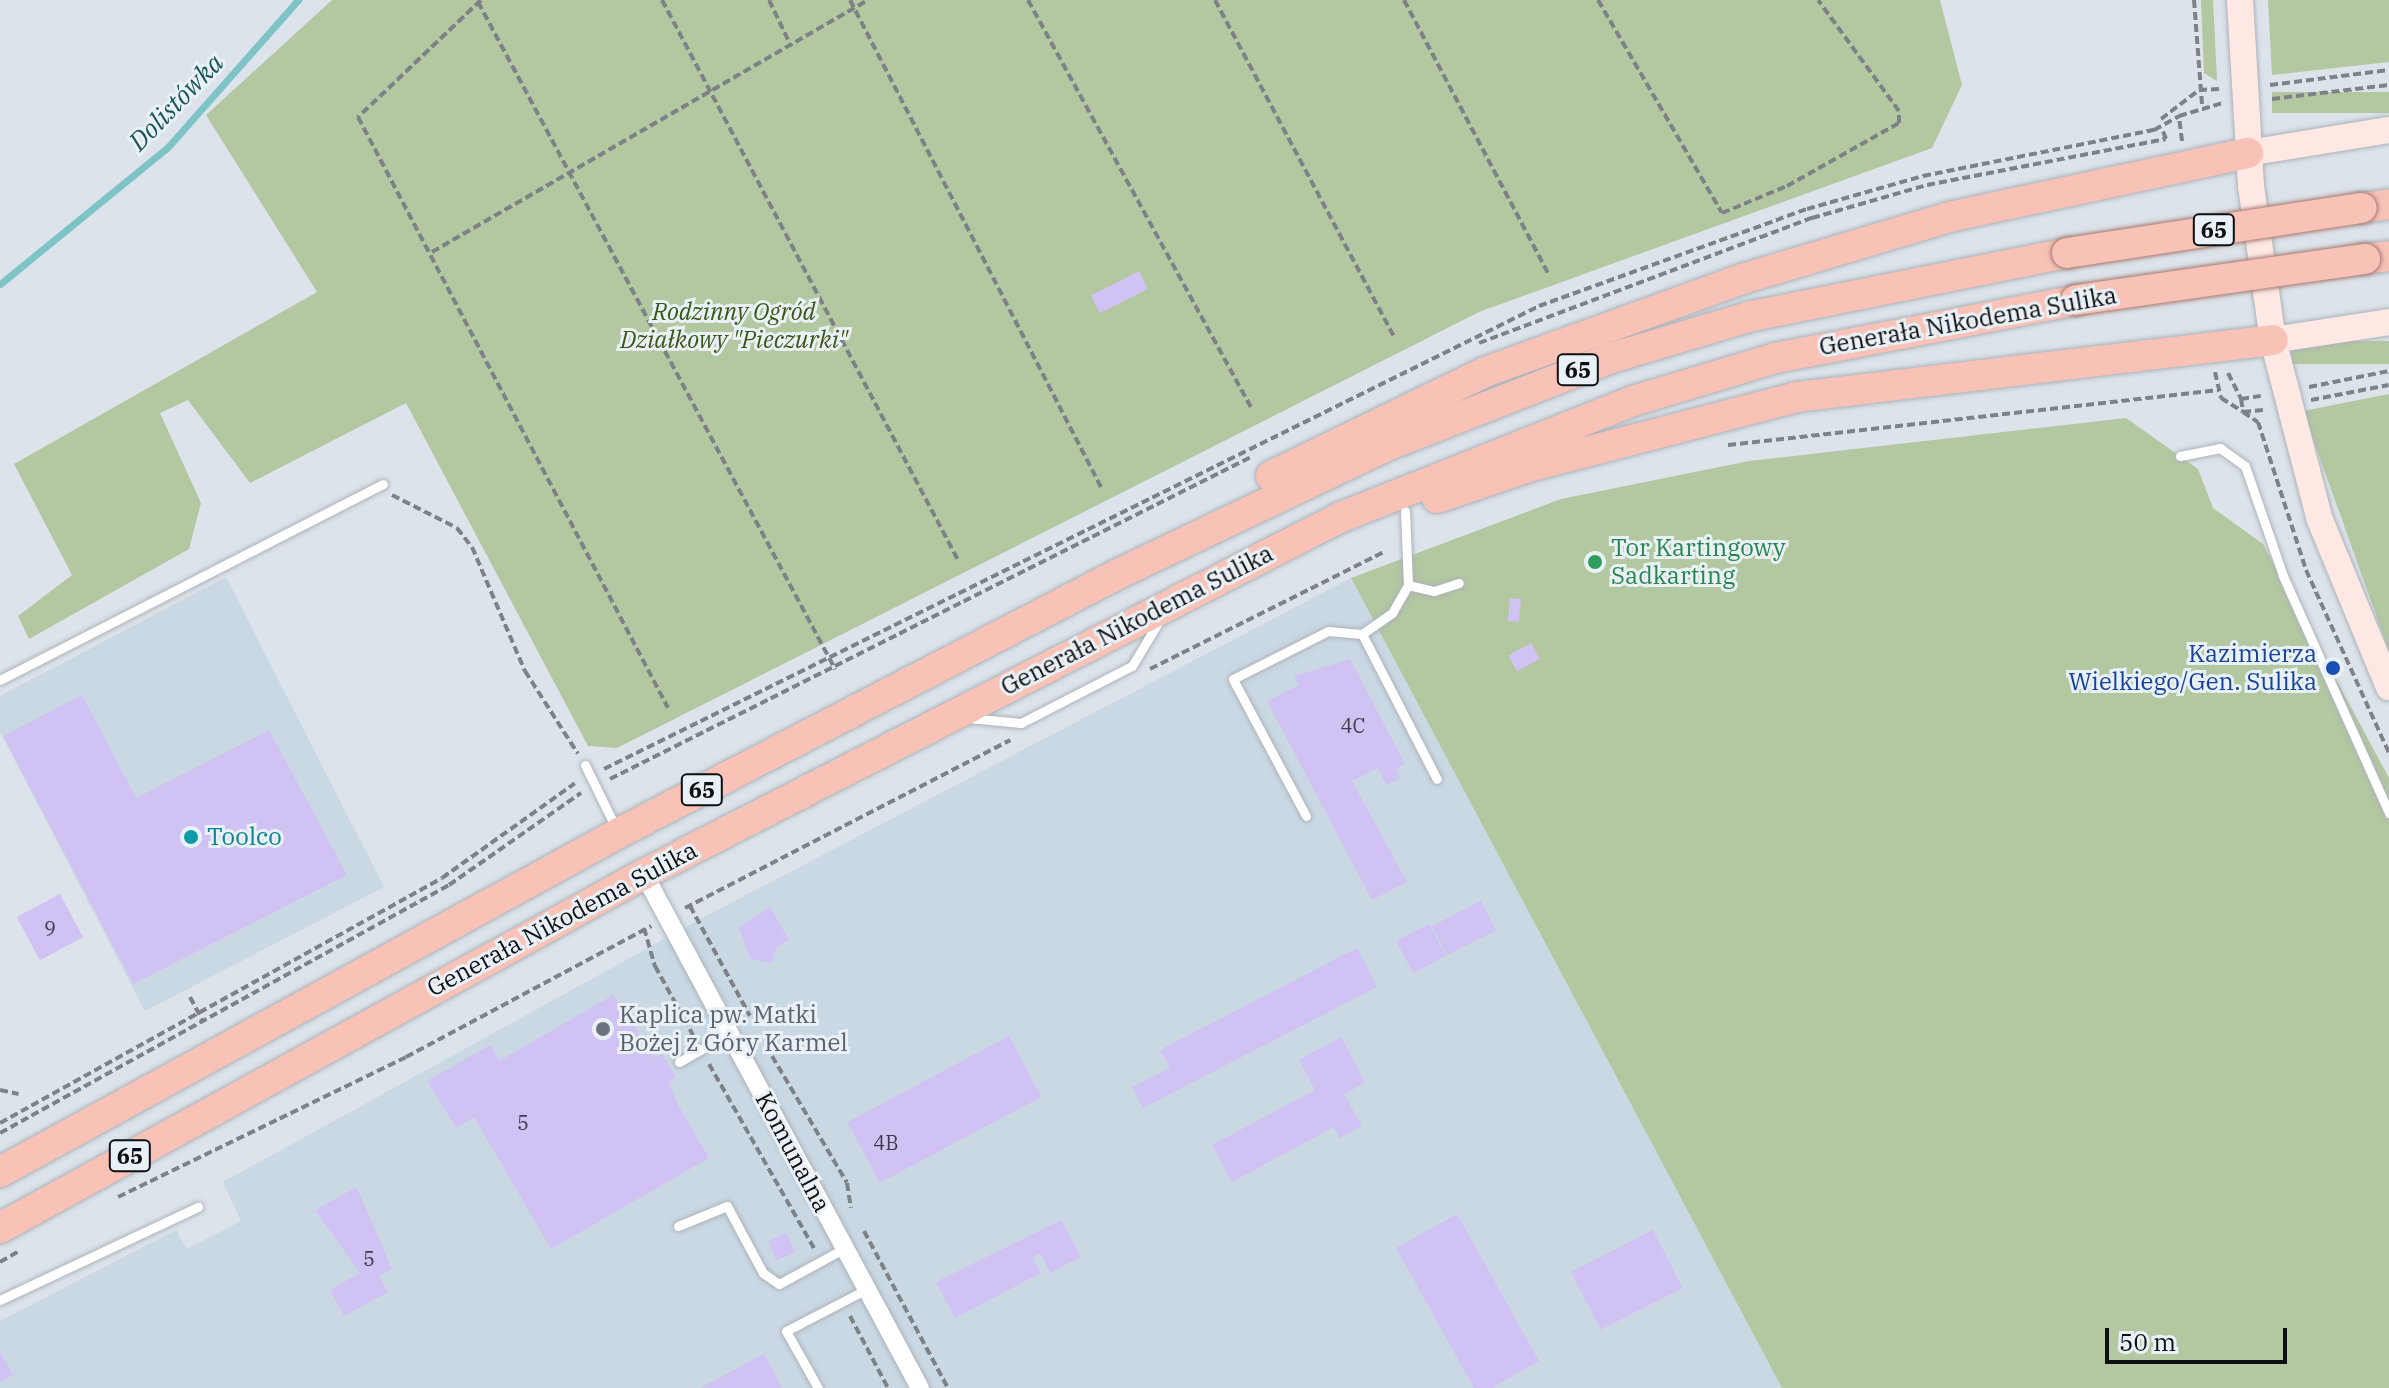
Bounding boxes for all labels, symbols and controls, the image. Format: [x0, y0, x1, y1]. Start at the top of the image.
water label: Dolistówka [122, 47, 230, 157]
road number: 65 [2192, 212, 2236, 248]
street label: Generała Nikodema Sulika [1817, 281, 2119, 361]
park label: Rodzinny Ogród Działkowy "Pieczurki" [620, 298, 848, 354]
road number: 65 [1556, 352, 1600, 388]
place label: Tor Kartingowy Sadkarting [1611, 534, 1785, 590]
street label: Generała Nikodema Sulika [996, 539, 1278, 701]
marker: Tor Kartingowy Sadkarting [1586, 553, 1604, 571]
place label: Kazimierza Wielkiego/Gen. Sulika [2068, 640, 2317, 696]
marker: Kazimierza Wielkiego/Gen. Sulika [2324, 659, 2342, 677]
house number: 4C [1341, 713, 1365, 737]
road number: 65 [680, 772, 724, 808]
place label: Toolco [207, 823, 282, 851]
marker: Toolco [182, 828, 200, 846]
street label: Generała Nikodema Sulika [422, 835, 702, 1003]
house number: 9 [44, 916, 56, 940]
place label: Kaplica pw. Matki Bożej z Góry Karmel [619, 1001, 848, 1057]
marker: Kaplica pw. Matki Bożej z Góry Karmel [594, 1020, 612, 1038]
street label: Komunalna [749, 1087, 837, 1217]
house number: 5 [517, 1110, 529, 1134]
house number: 4B [873, 1130, 899, 1154]
road number: 65 [108, 1138, 152, 1174]
house number: 5 [363, 1246, 375, 1270]
scale bar [2109, 1312, 2291, 1362]
text: 50 m [2119, 1326, 2176, 1358]

